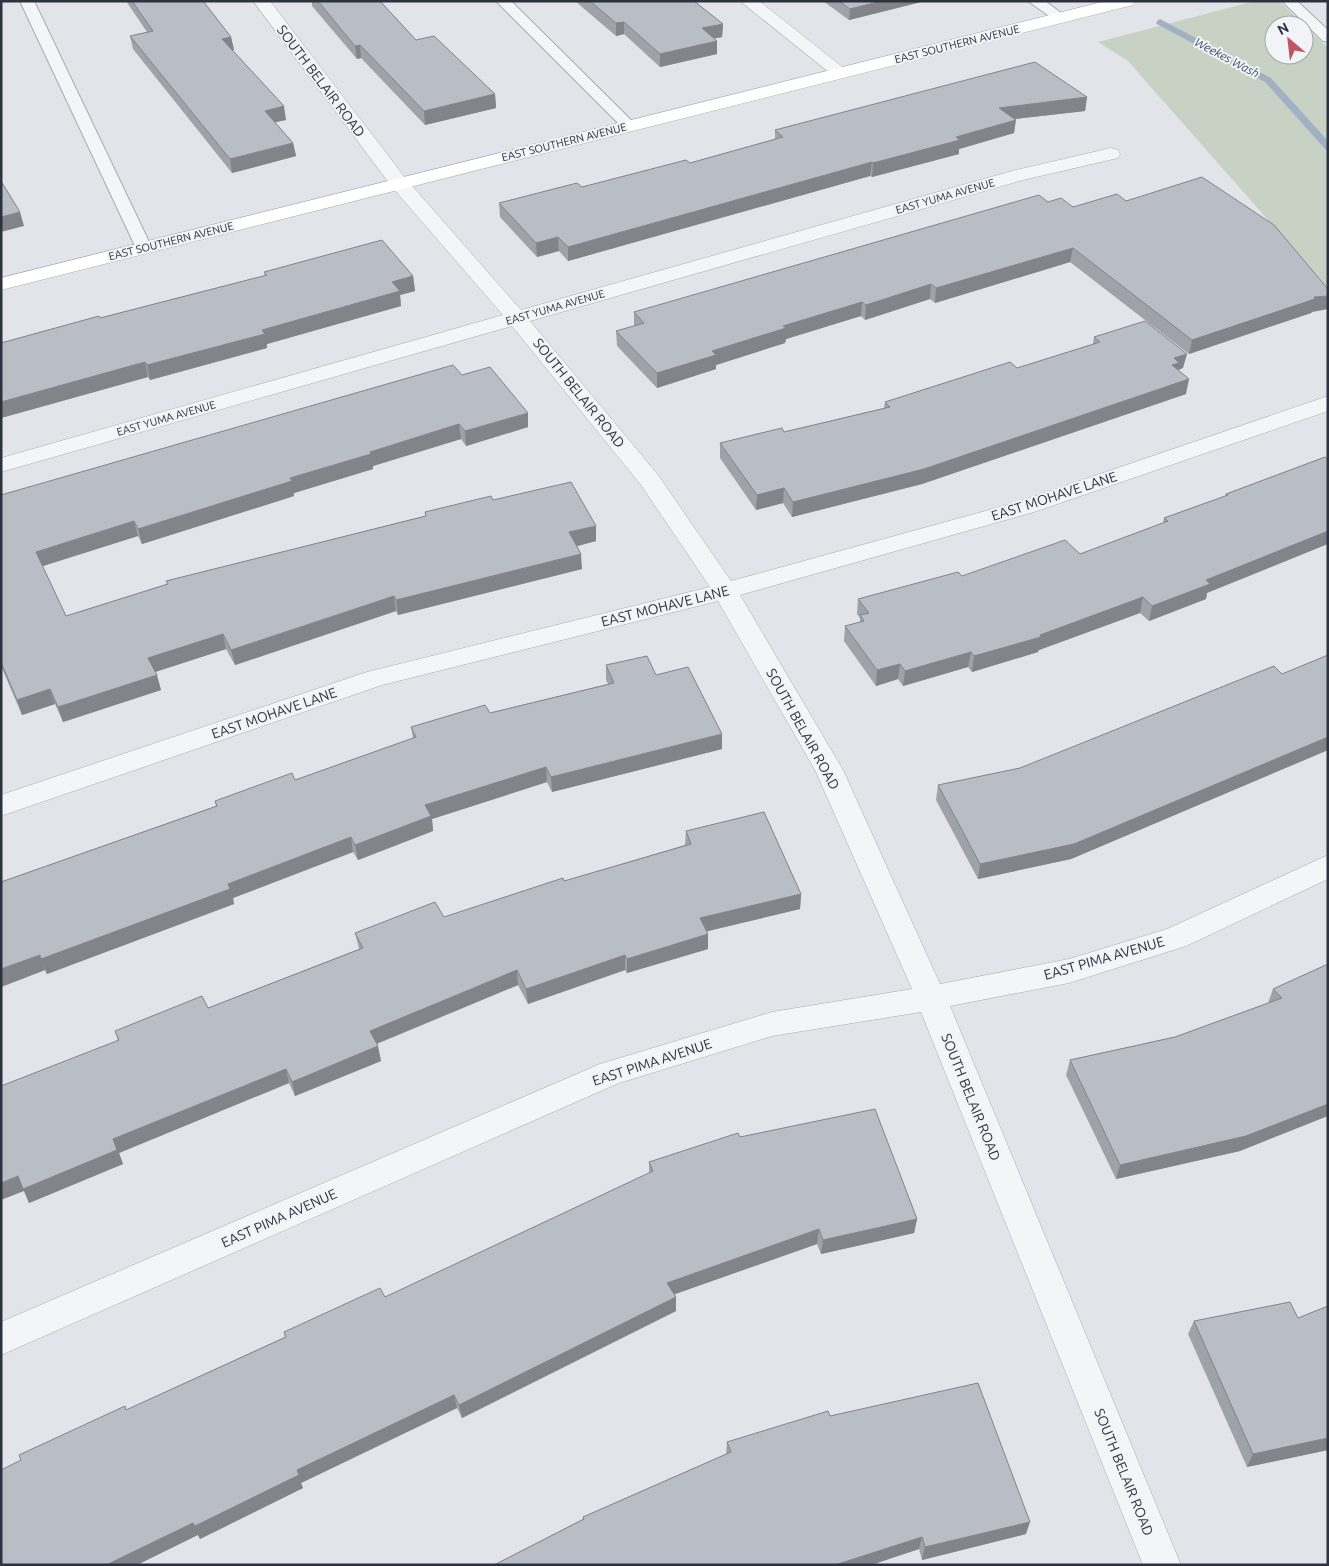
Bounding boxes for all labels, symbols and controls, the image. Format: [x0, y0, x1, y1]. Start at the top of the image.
north arrow [1264, 15, 1314, 65]
text: N [1275, 19, 1291, 38]
street label: SOUTH BELAIR ROAD [274, 22, 368, 140]
street label: EAST SOUTHERN AVENUE [893, 23, 1021, 65]
water label: Weekes Wash [1193, 35, 1262, 80]
street label: EAST SOUTHERN AVENUE [500, 121, 628, 163]
street label: EAST YUMA AVENUE [894, 176, 996, 216]
street label: EAST SOUTHERN AVENUE [107, 220, 235, 262]
street label: EAST YUMA AVENUE [504, 287, 606, 327]
street label: SOUTH BELAIR ROAD [530, 335, 628, 451]
street label: EAST YUMA AVENUE [115, 398, 217, 438]
street label: EAST MOHAVE LANE [989, 468, 1119, 524]
street label: EAST MOHAVE LANE [599, 582, 731, 630]
street label: SOUTH BELAIR ROAD [763, 666, 843, 792]
street label: EAST MOHAVE LANE [209, 684, 339, 742]
street label: EAST PIMA AVENUE [1042, 933, 1166, 983]
street label: SOUTH BELAIR ROAD [938, 1031, 1004, 1163]
street label: EAST PIMA AVENUE [590, 1035, 714, 1089]
street label: EAST PIMA AVENUE [219, 1185, 339, 1251]
street label: SOUTH BELAIR ROAD [1091, 1406, 1157, 1538]

